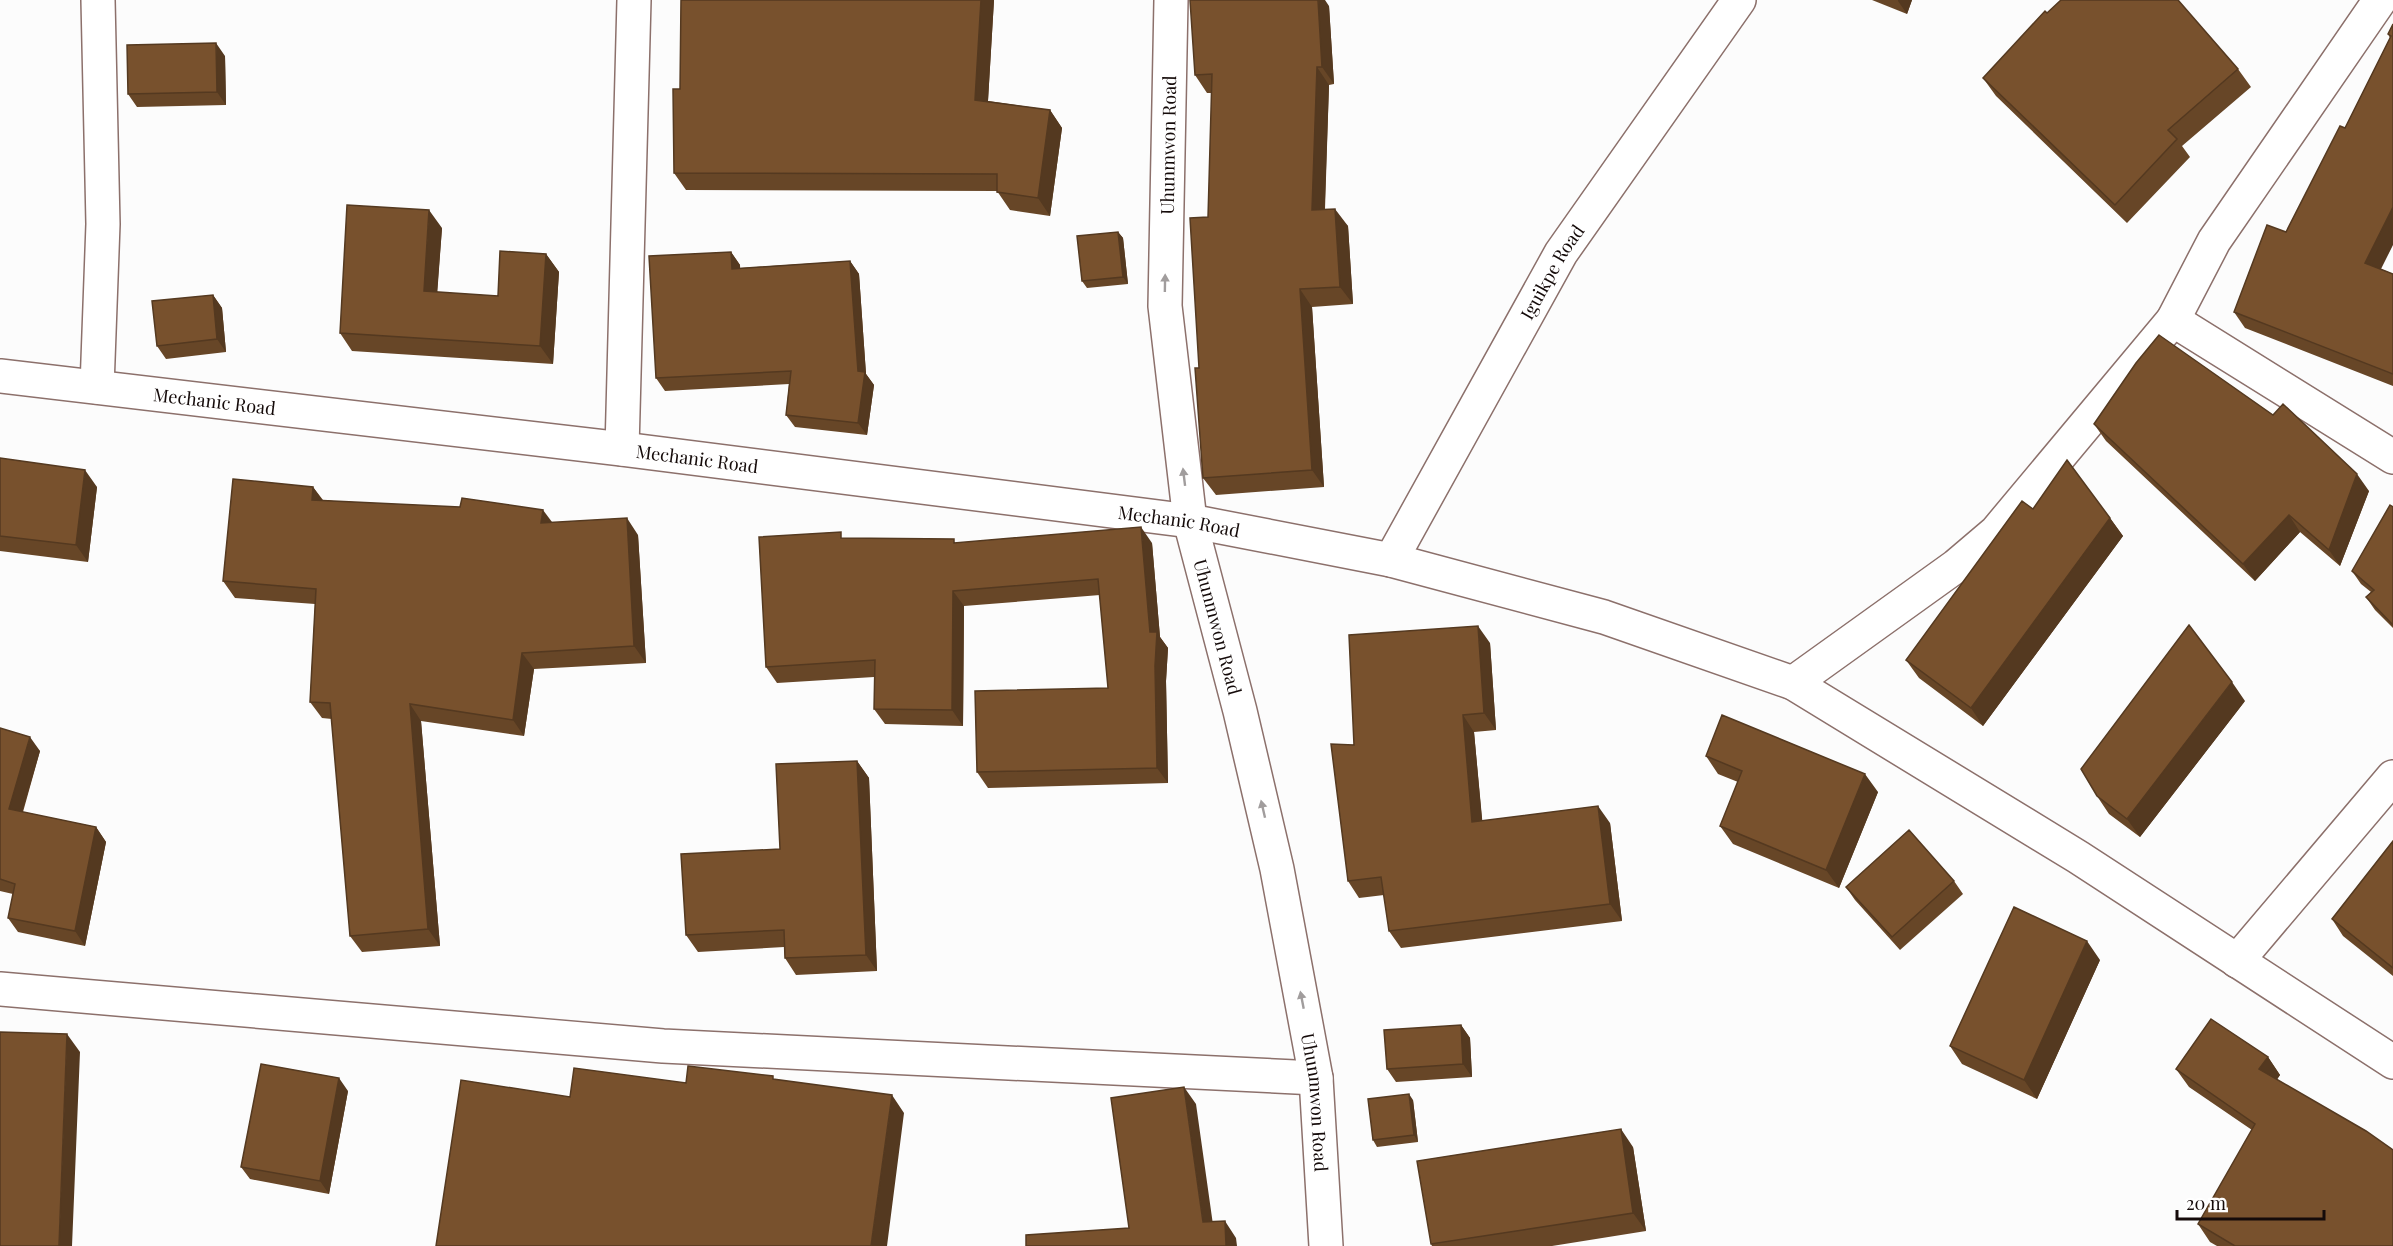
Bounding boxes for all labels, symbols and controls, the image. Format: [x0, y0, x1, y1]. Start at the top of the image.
street label: Uhunmwon Road [1155, 75, 1181, 215]
street label: Iguikpe Road [1515, 219, 1590, 324]
one-way arrow [1160, 273, 1170, 292]
street label: Mechanic Road [152, 382, 278, 420]
street label: Mechanic Road [635, 439, 760, 478]
one-way arrow [1180, 467, 1189, 486]
street label: Mechanic Road [1117, 500, 1243, 543]
street label: Uhunmwon Road [1189, 556, 1247, 698]
one-way arrow [1257, 800, 1267, 818]
one-way arrow [1297, 990, 1306, 1009]
street label: Uhunmwon Road [1296, 1031, 1334, 1173]
scale bar [2177, 1183, 2324, 1221]
text: 20 m [2186, 1191, 2226, 1215]

